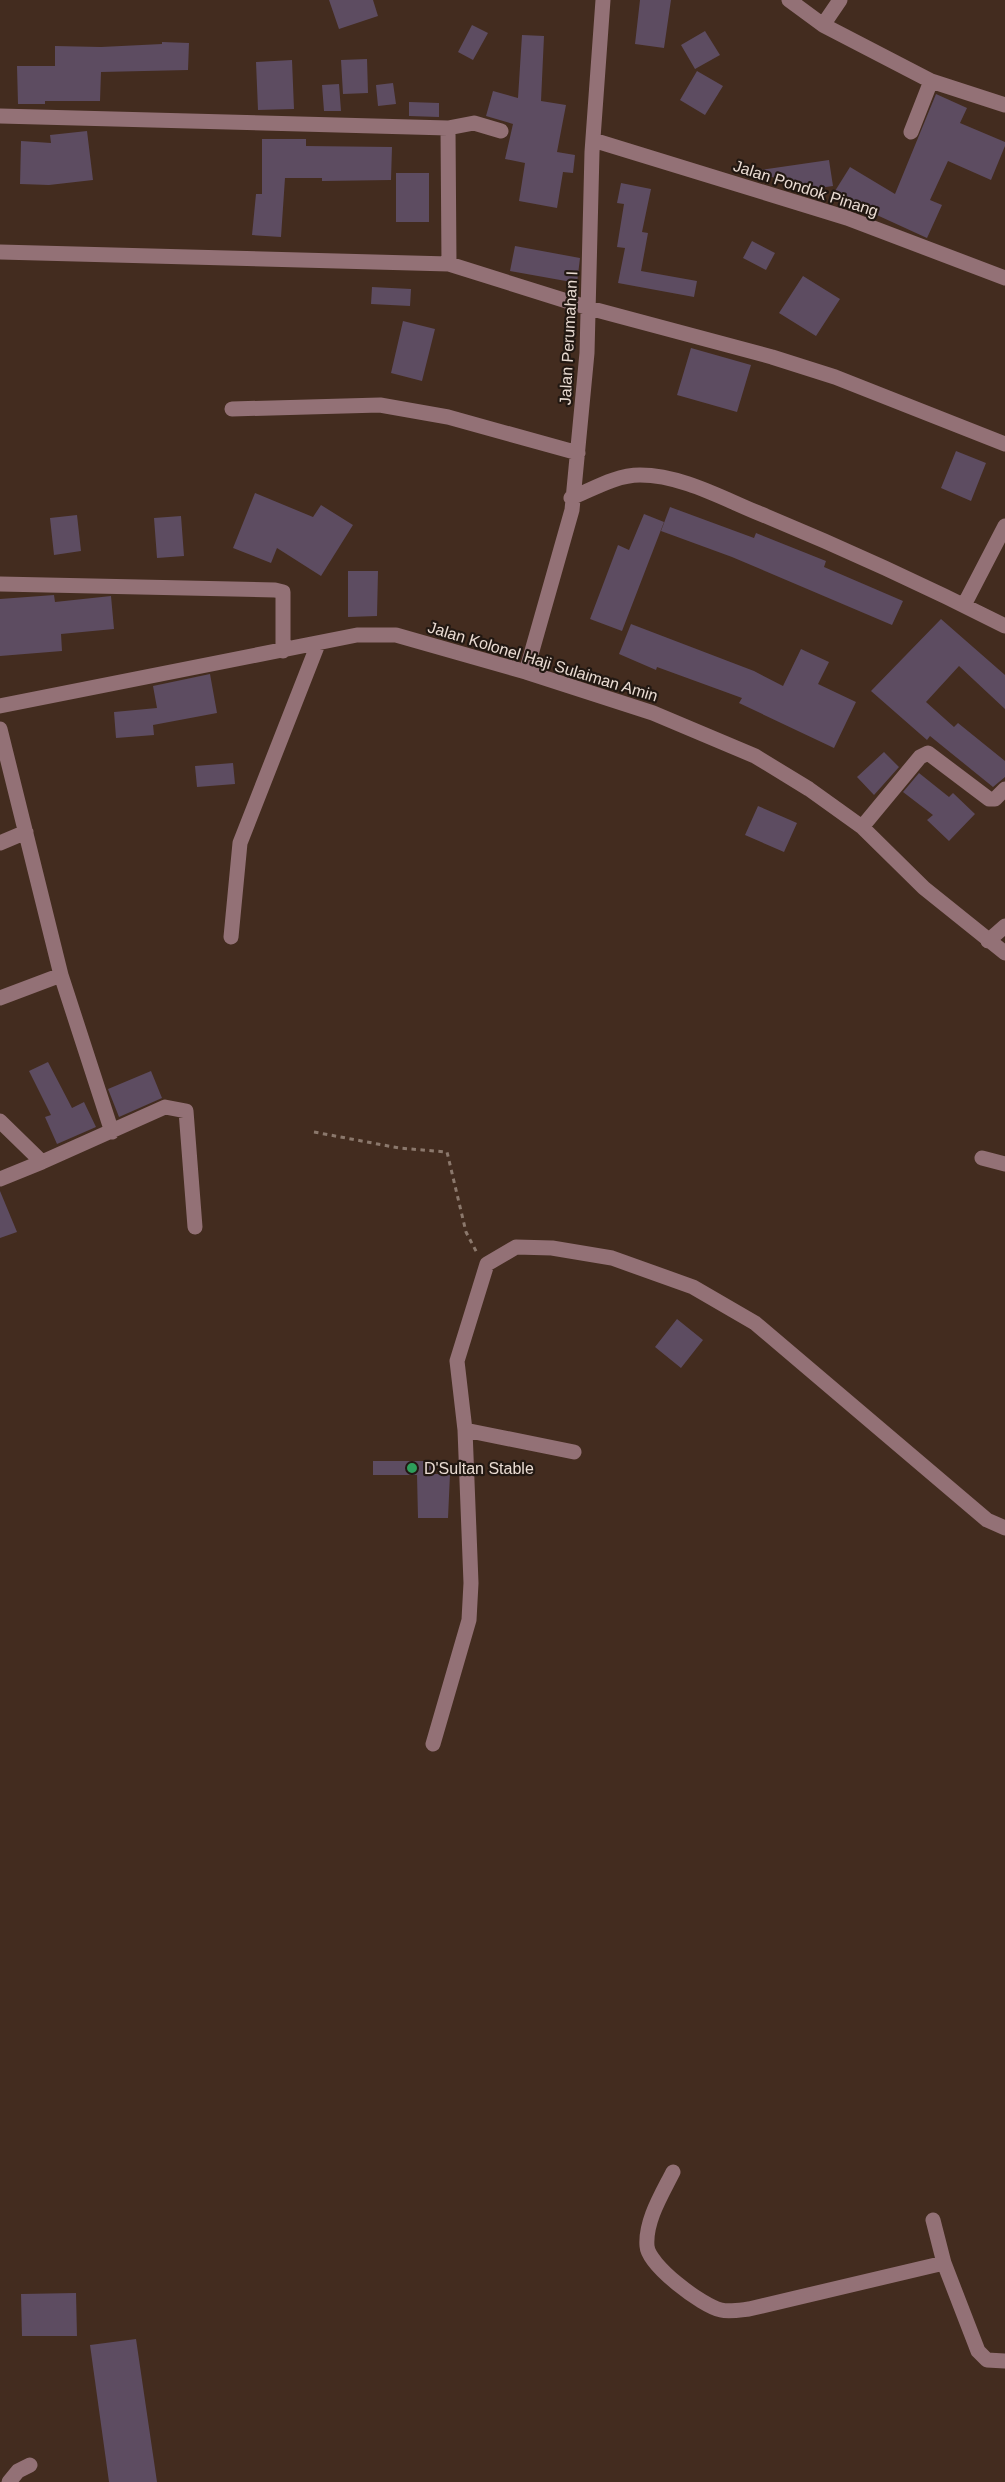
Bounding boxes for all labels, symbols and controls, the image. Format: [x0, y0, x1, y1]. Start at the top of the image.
street label: Jalan Pondok Pinang [731, 157, 880, 220]
street label: Jalan Perumahan I [556, 271, 581, 406]
street label: Jalan Kolonel Haji Sulaiman Amin [426, 618, 660, 705]
place label: D'Sultan Stable [424, 1460, 534, 1477]
marker: D'Sultan Stable [405, 1461, 419, 1475]

